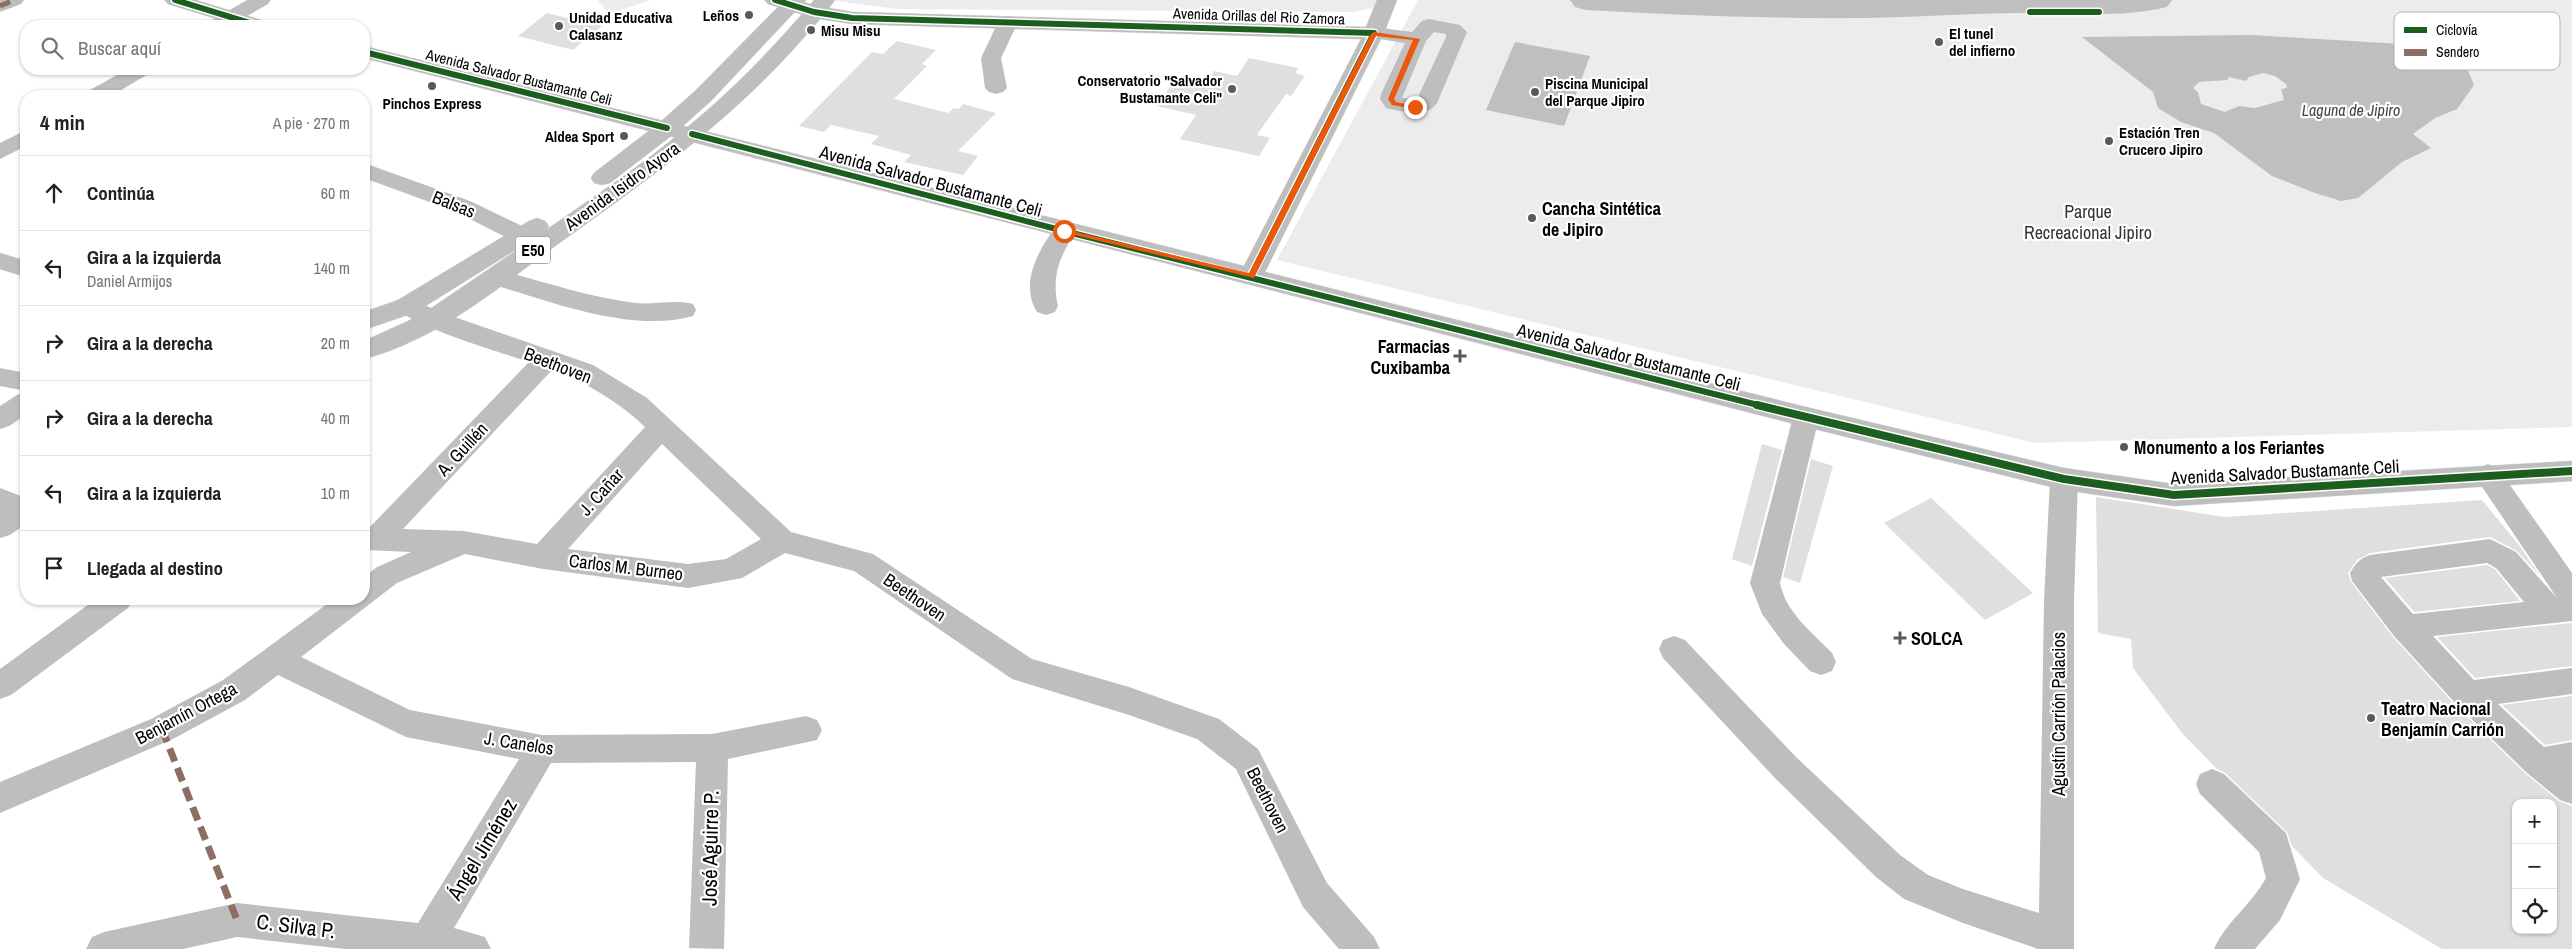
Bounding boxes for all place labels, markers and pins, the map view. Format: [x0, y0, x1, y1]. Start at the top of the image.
place label: Leños [703, 5, 739, 26]
place label: Unidad Educativa Calasanz [569, 7, 672, 45]
marker: Leños [743, 9, 755, 21]
marker: Unidad Educativa Calasanz [553, 20, 565, 32]
place label: Misu Misu [821, 20, 880, 41]
place label: El tunel del infierno [1949, 23, 2015, 61]
marker: Misu Misu [805, 24, 817, 36]
marker: El tunel del infierno [1933, 36, 1945, 48]
place label: Conservatorio "Salvador Bustamante Celi" [1077, 70, 1222, 108]
place label: Piscina Municipal del Parque Jipiro [1545, 73, 1648, 111]
marker: Pinchos Express [426, 80, 438, 92]
marker: Conservatorio "Salvador Bustamante Celi" [1226, 83, 1238, 95]
marker: Piscina Municipal del Parque Jipiro [1529, 86, 1541, 98]
place label: Pinchos Express [382, 93, 482, 114]
place label: Estación Tren Crucero Jipiro [2119, 122, 2203, 160]
place label: Aldea Sport [545, 126, 614, 147]
marker: Aldea Sport [618, 130, 630, 142]
marker: Estación Tren Crucero Jipiro [2103, 135, 2115, 147]
place label: Cancha Sintética de Jipiro [1542, 196, 1662, 242]
marker: Cancha Sintética de Jipiro [1526, 212, 1538, 224]
place label: Farmacias Cuxibamba [1370, 334, 1451, 380]
marker: Farmacias Cuxibamba [1454, 350, 1466, 362]
place label: Monumento a los Feriantes [2134, 435, 2324, 460]
marker: Monumento a los Feriantes [2118, 441, 2130, 453]
place label: SOLCA [1911, 626, 1963, 651]
marker: SOLCA [1893, 631, 1907, 645]
place label: Teatro Nacional Benjamín Carrión [2381, 696, 2504, 742]
marker: Teatro Nacional Benjamín Carrión [2365, 712, 2377, 724]

